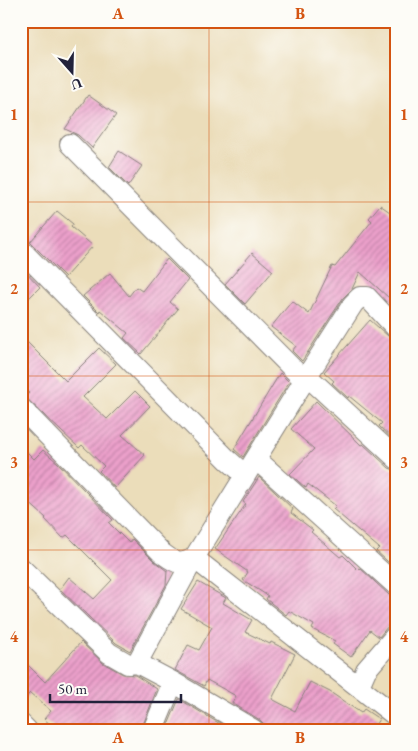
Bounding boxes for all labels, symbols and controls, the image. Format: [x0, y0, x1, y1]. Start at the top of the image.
text: A [111, 3, 124, 24]
text: B [295, 3, 305, 24]
north arrow [48, 48, 98, 98]
text: U [68, 74, 84, 95]
text: 1 [10, 104, 18, 125]
text: 1 [400, 104, 408, 125]
text: 2 [10, 278, 19, 299]
text: 2 [400, 278, 409, 299]
text: 3 [10, 452, 18, 473]
text: 3 [400, 452, 408, 473]
text: 4 [10, 626, 19, 647]
text: 4 [400, 626, 409, 647]
scale bar [50, 671, 181, 703]
text: 50 m [58, 679, 87, 698]
text: A [111, 727, 124, 748]
text: B [295, 727, 305, 748]

